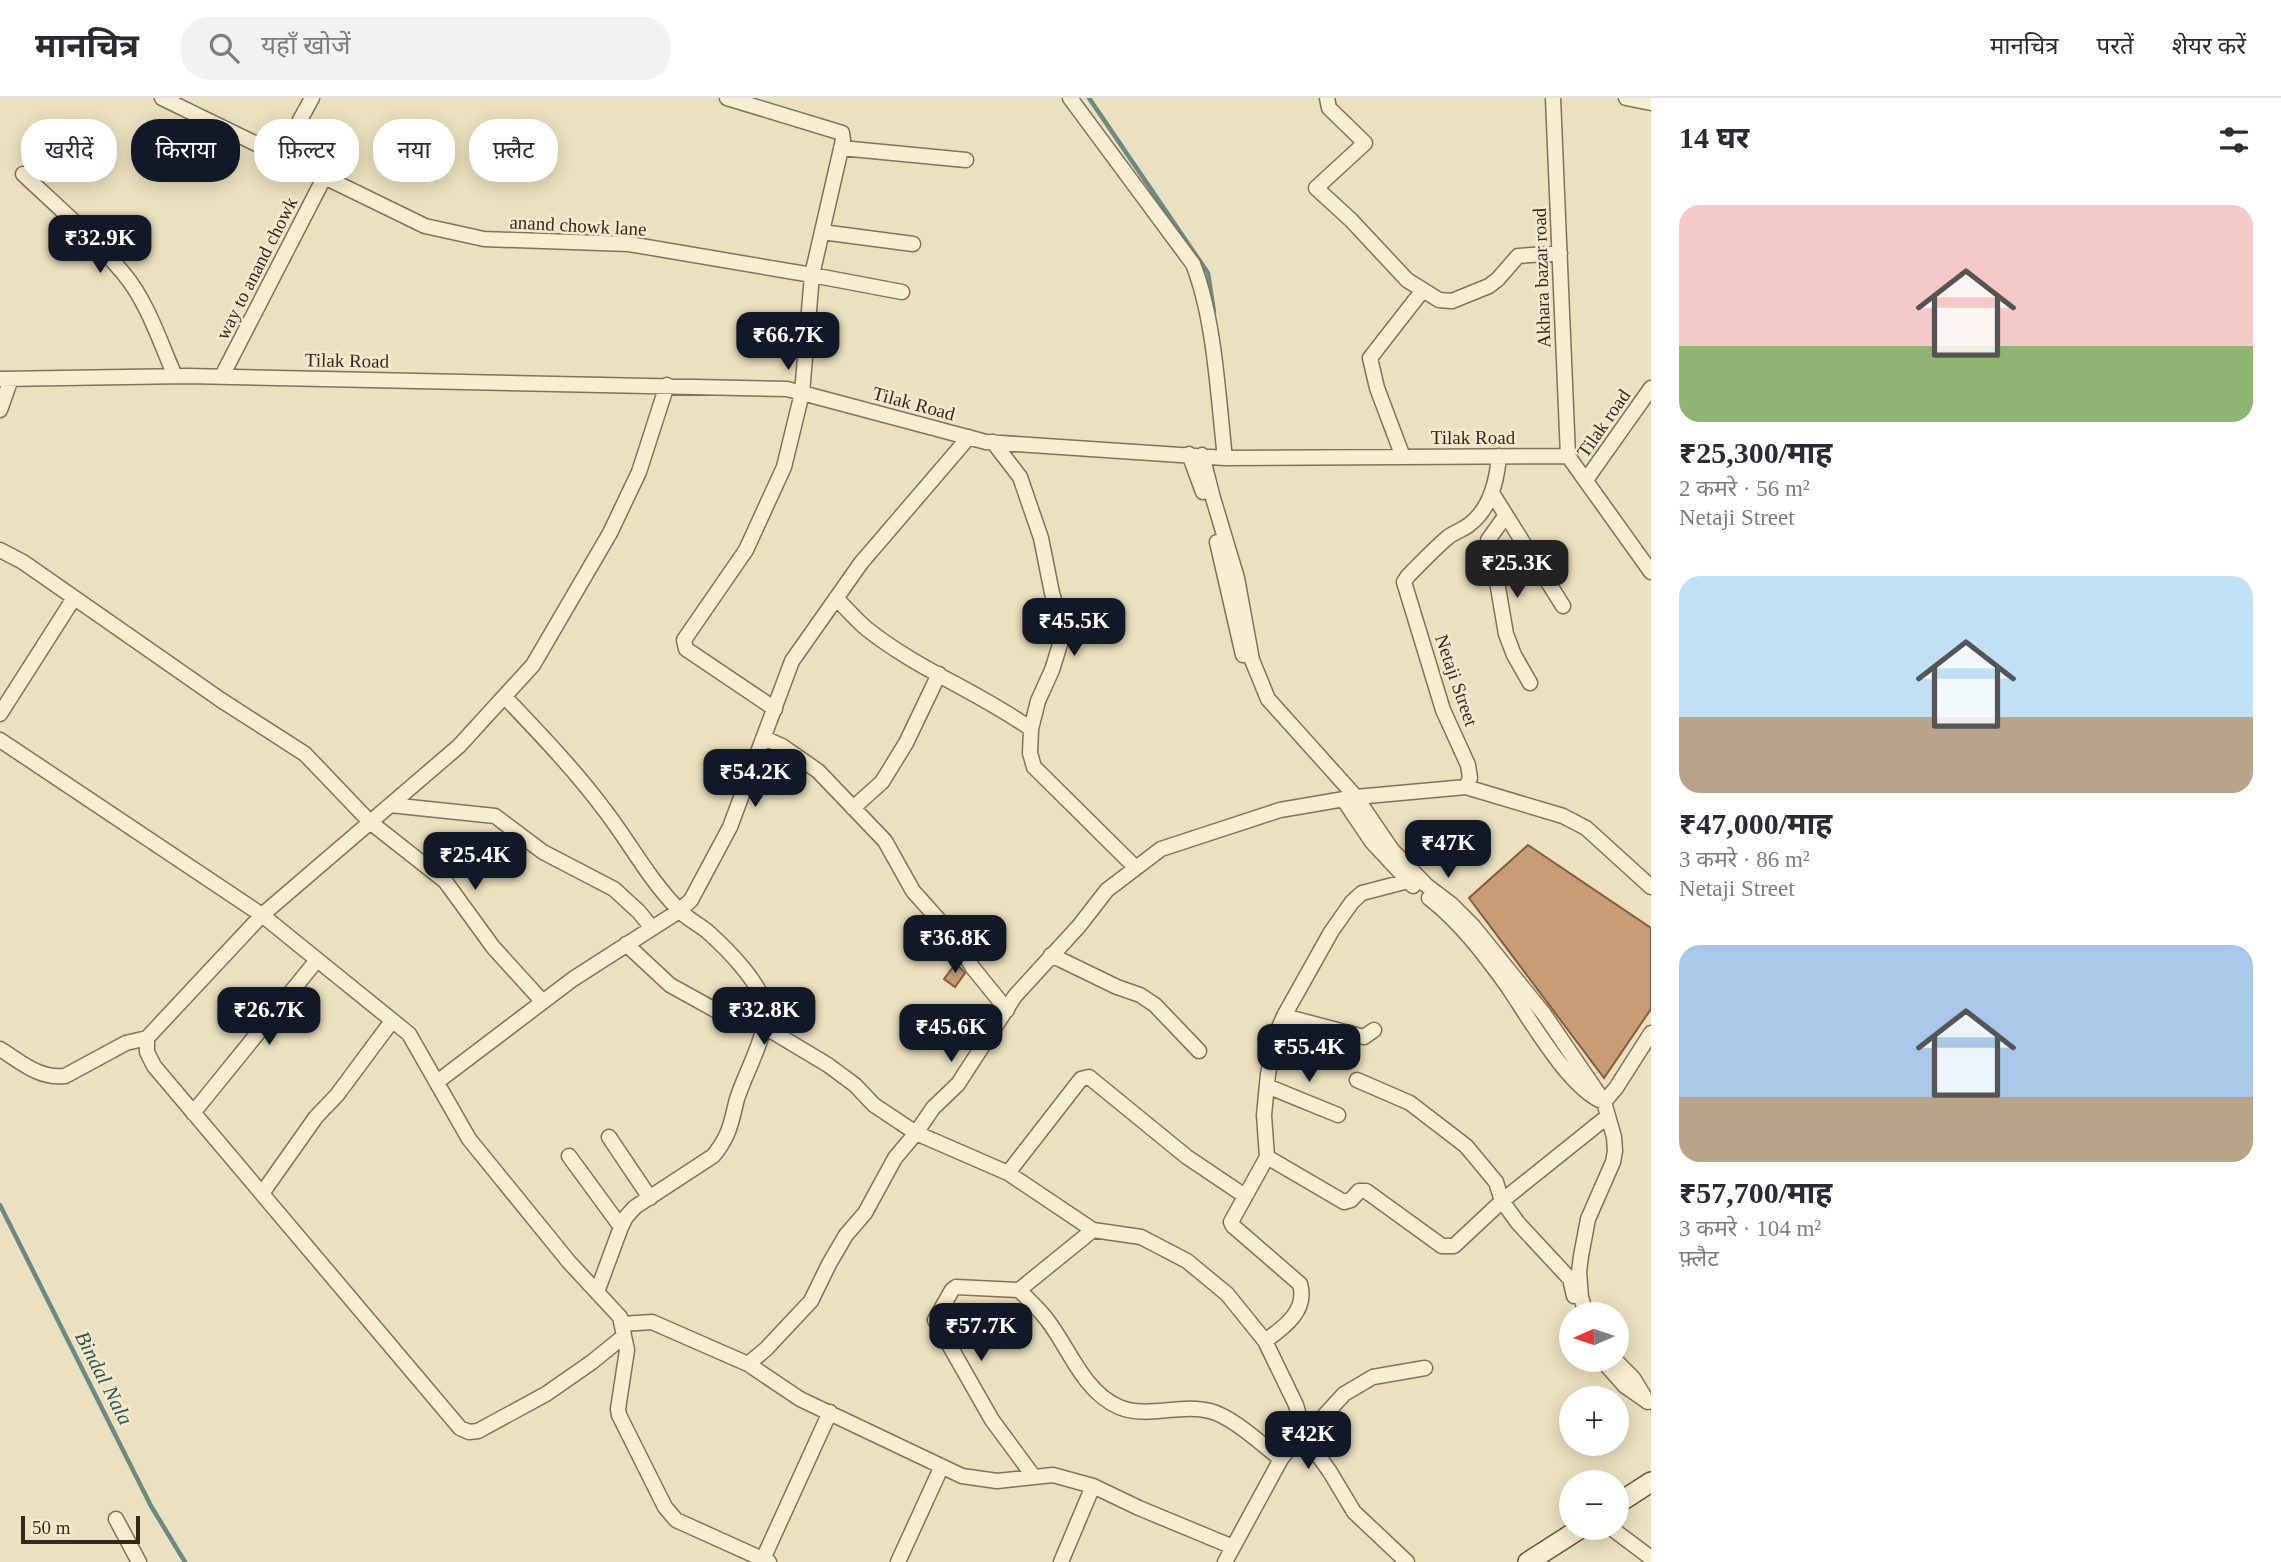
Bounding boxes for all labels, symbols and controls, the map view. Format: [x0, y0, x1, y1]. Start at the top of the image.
search box [181, 17, 671, 80]
text: मानचित्र [35, 28, 139, 64]
icon: search [205, 29, 243, 67]
text: यहाँ खोजें [261, 31, 350, 60]
text: मानचित्र [1990, 33, 2059, 59]
text: परतें [2097, 33, 2134, 59]
text: शेयर करें [2172, 33, 2246, 59]
chip: खरीदें [21, 119, 117, 182]
chip: किराया [131, 119, 240, 182]
chip: फ़िल्टर [254, 119, 359, 182]
chip: नया [373, 119, 455, 182]
chip: फ़्लैट [469, 119, 558, 182]
text: 14 घर [1679, 121, 1749, 154]
icon: filters [2215, 121, 2253, 159]
street label: way to anand chowk [212, 193, 302, 343]
street label: Akhara bazar road [1529, 207, 1554, 348]
street label: anand chowk lane [509, 211, 647, 240]
pin: ₹32.9K [43, 216, 157, 275]
text: ₹32.9K [64, 225, 136, 250]
icon: home [1903, 250, 2029, 376]
pin: ₹66.7K [731, 313, 845, 372]
text: ₹66.7K [752, 322, 824, 347]
street label: Tilak Road [305, 349, 390, 372]
street label: Tilak Road [870, 382, 958, 425]
street label: Tilak road [1572, 385, 1635, 461]
street label: Tilak Road [1431, 427, 1516, 448]
text: ₹25,300/माह [1679, 436, 1832, 469]
text: 2 कमरे · 56 m² [1679, 476, 1810, 501]
text: Netaji Street [1679, 505, 1795, 530]
pin: ₹25.3K [1460, 540, 1574, 600]
text: ₹25.3K [1481, 550, 1553, 575]
pin: ₹45.5K [1017, 598, 1131, 658]
text: ₹45.5K [1038, 608, 1110, 633]
icon: home [1903, 621, 2029, 747]
street label: Netaji Street [1431, 632, 1482, 729]
pin: ₹54.2K [698, 750, 812, 809]
text: ₹54.2K [719, 759, 791, 784]
text: ₹47,000/माह [1679, 807, 1832, 840]
pin: ₹47K [1407, 820, 1489, 880]
text: ₹47K [1421, 830, 1475, 855]
pin: ₹25.4K [418, 832, 532, 892]
text: ₹25.4K [439, 842, 511, 867]
text: 3 कमरे · 86 m² [1679, 847, 1810, 872]
text: Netaji Street [1679, 876, 1795, 901]
pin: ₹36.8K [898, 916, 1012, 975]
text: ₹36.8K [919, 925, 991, 950]
pin: ₹26.7K [212, 988, 326, 1047]
pin: ₹32.8K [707, 988, 821, 1047]
icon: home [1903, 990, 2029, 1116]
text: ₹26.7K [233, 997, 305, 1022]
text: ₹32.8K [728, 997, 800, 1022]
pin: ₹45.6K [894, 1004, 1008, 1064]
text: ₹45.6K [915, 1014, 987, 1039]
pin: ₹55.4K [1252, 1024, 1366, 1084]
text: ₹55.4K [1273, 1034, 1345, 1059]
text: ₹57,700/माह [1679, 1176, 1832, 1209]
text: 3 कमरे · 104 m² [1679, 1216, 1821, 1241]
text: फ़्लैट [1679, 1246, 1719, 1271]
north arrow [1559, 1302, 1629, 1372]
map controls [1559, 1302, 1629, 1540]
pin: ₹57.7K [924, 1304, 1038, 1363]
text: ₹57.7K [945, 1313, 1017, 1338]
water label: Bindal Nala [70, 1327, 138, 1429]
button: + [1559, 1386, 1629, 1456]
pin: ₹42K [1267, 1412, 1349, 1471]
text: ₹42K [1281, 1421, 1335, 1446]
button: − [1559, 1470, 1629, 1540]
scale bar [21, 1513, 140, 1545]
text: 50 m [32, 1517, 71, 1538]

